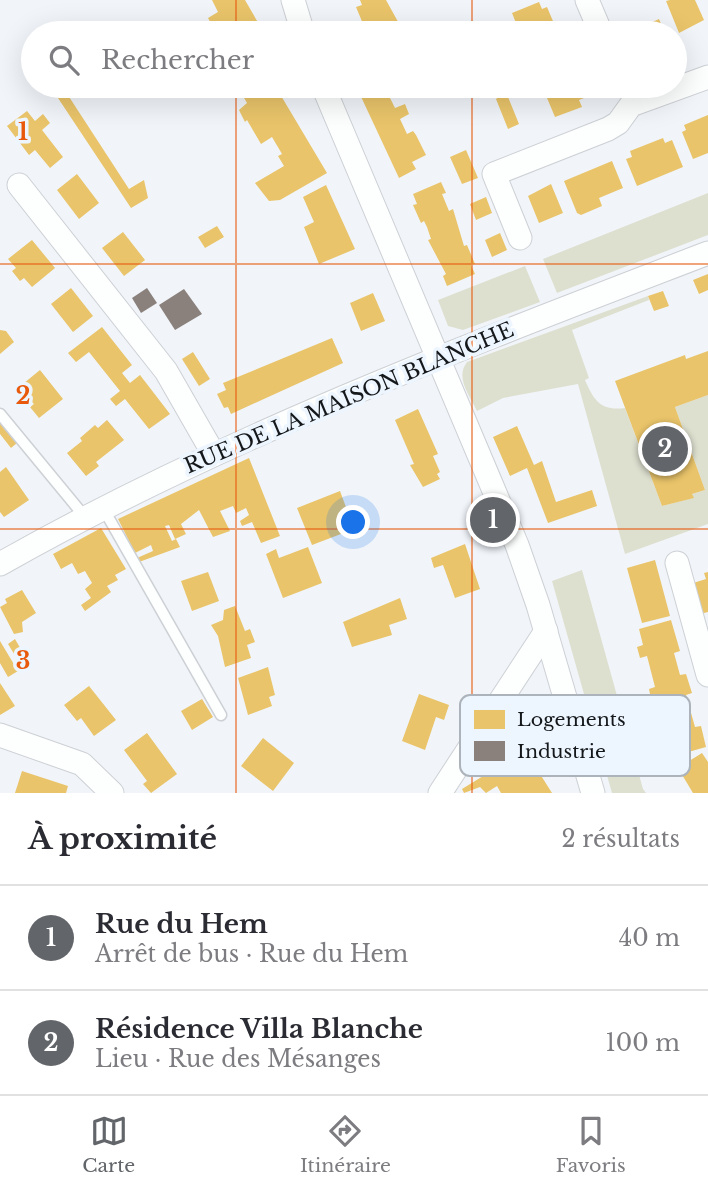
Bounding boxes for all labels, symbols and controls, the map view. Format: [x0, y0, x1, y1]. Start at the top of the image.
search box [21, 21, 687, 98]
icon: search [45, 41, 83, 79]
text: Rechercher [101, 44, 254, 76]
text: 1 [18, 118, 28, 146]
street label: RUE DE LA MAISON BLANCHE [180, 317, 518, 479]
text: 2 [16, 382, 30, 410]
pin: 2 [642, 423, 688, 475]
pin: 1 [470, 494, 516, 546]
your location [336, 505, 370, 539]
text: 3 [16, 647, 30, 675]
legend [460, 695, 690, 776]
text: Logements [517, 708, 626, 731]
text: Industrie [517, 740, 606, 763]
text: À proximité [28, 820, 217, 857]
text: 2 résultats [561, 825, 680, 853]
text: Rue du Hem [95, 908, 268, 940]
text: 1 [46, 924, 56, 952]
text: 40 m [619, 924, 680, 952]
text: Arrêt de bus · Rue du Hem [95, 940, 408, 968]
text: Résidence Villa Blanche [95, 1013, 423, 1045]
text: 2 [44, 1029, 58, 1057]
text: 100 m [606, 1029, 680, 1057]
text: Lieu · Rue des Mésanges [95, 1045, 381, 1073]
tab: Carte [82, 1112, 135, 1177]
tab: Itinéraire [300, 1112, 391, 1177]
tab: Favoris [556, 1112, 626, 1177]

